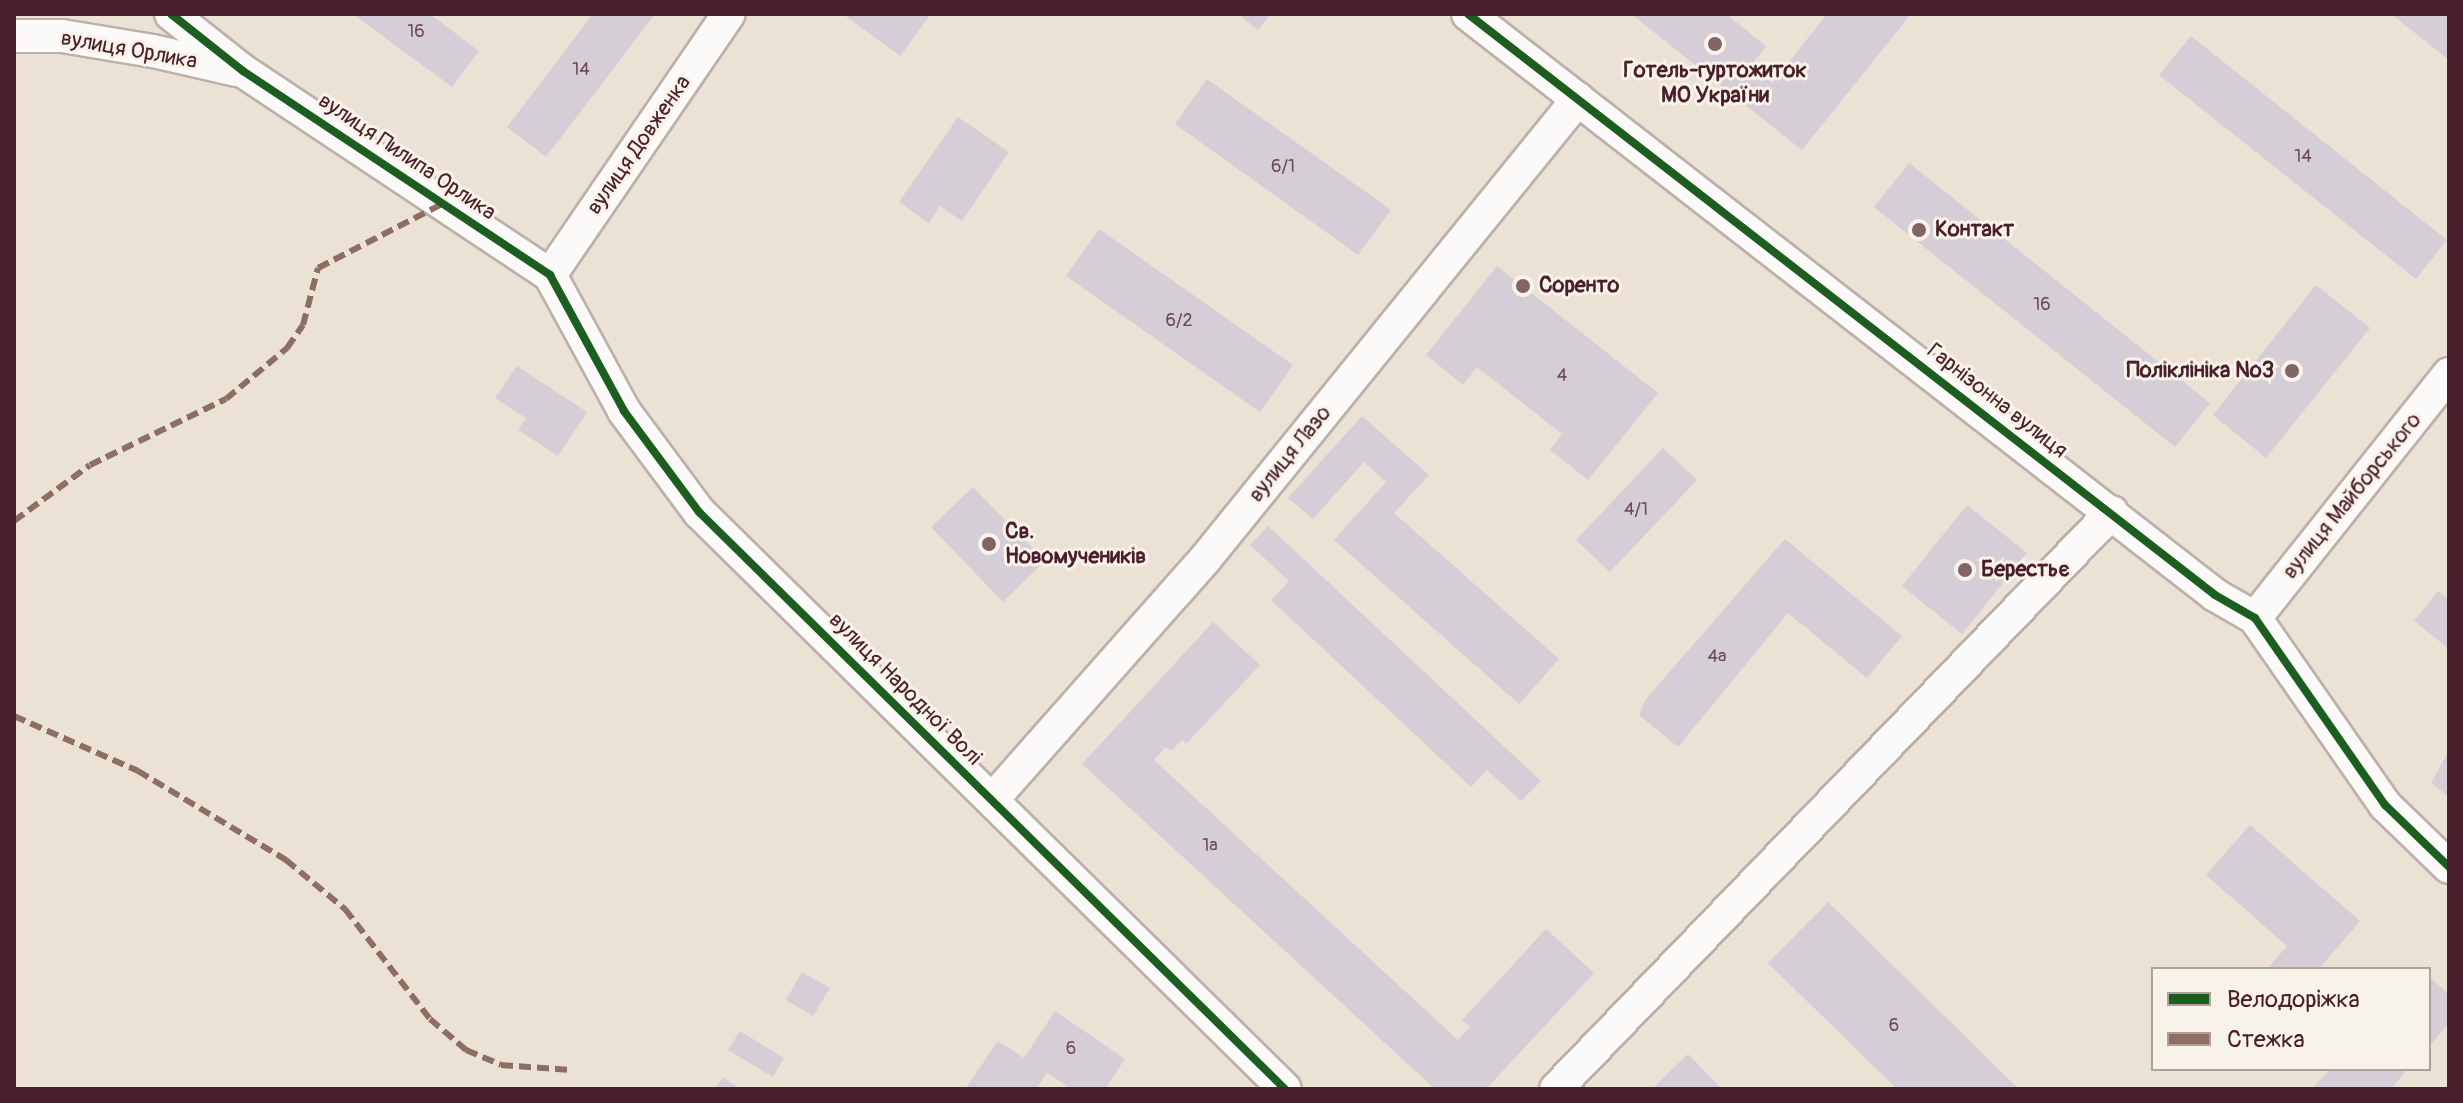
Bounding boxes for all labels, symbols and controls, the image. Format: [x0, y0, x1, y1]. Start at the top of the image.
house number: 16 [407, 21, 425, 43]
street label: вулиця Орлика [59, 25, 199, 75]
marker: Готель-гуртожиток МО України [1706, 35, 1724, 53]
place label: Готель-гуртожиток МО України [1623, 57, 1807, 108]
house number: 14 [572, 59, 590, 81]
street label: вулиця Довженка [581, 70, 697, 220]
street label: вулиця Пилипа Орлика [313, 88, 501, 226]
house number: 14 [2294, 146, 2312, 168]
house number: 6/1 [1271, 156, 1295, 178]
place label: Контакт [1935, 217, 2014, 243]
marker: Контакт [1910, 221, 1928, 239]
place label: Соренто [1539, 273, 1619, 299]
marker: Соренто [1514, 277, 1532, 295]
house number: 16 [2033, 294, 2051, 316]
house number: 6/2 [1166, 310, 1192, 332]
street label: Гарнізонна вулиця [1921, 338, 2073, 464]
place label: Поліклініка №3 [2126, 358, 2274, 384]
marker: Поліклініка №3 [2281, 360, 2303, 382]
house number: 4 [1557, 365, 1567, 387]
street label: вулиця Лазо [1243, 400, 1337, 508]
street label: вулиця Майборського [2277, 408, 2427, 584]
house number: 4/1 [1624, 499, 1648, 521]
place label: Св. Новомучеників [1005, 518, 1146, 570]
marker: Св. Новомучеників [980, 535, 998, 553]
place label: Берестьє [1981, 557, 2070, 583]
marker: Берестьє [1956, 561, 1974, 579]
street label: вулиця Народної Волі [823, 607, 987, 771]
house number: 4а [1708, 646, 1726, 668]
house number: 1а [1202, 835, 1218, 857]
legend [2151, 967, 2431, 1071]
text: Велодоріжка [2227, 985, 2360, 1014]
house number: 6 [1889, 1015, 1899, 1037]
text: Стежка [2227, 1025, 2305, 1054]
house number: 6 [1066, 1038, 1076, 1060]

